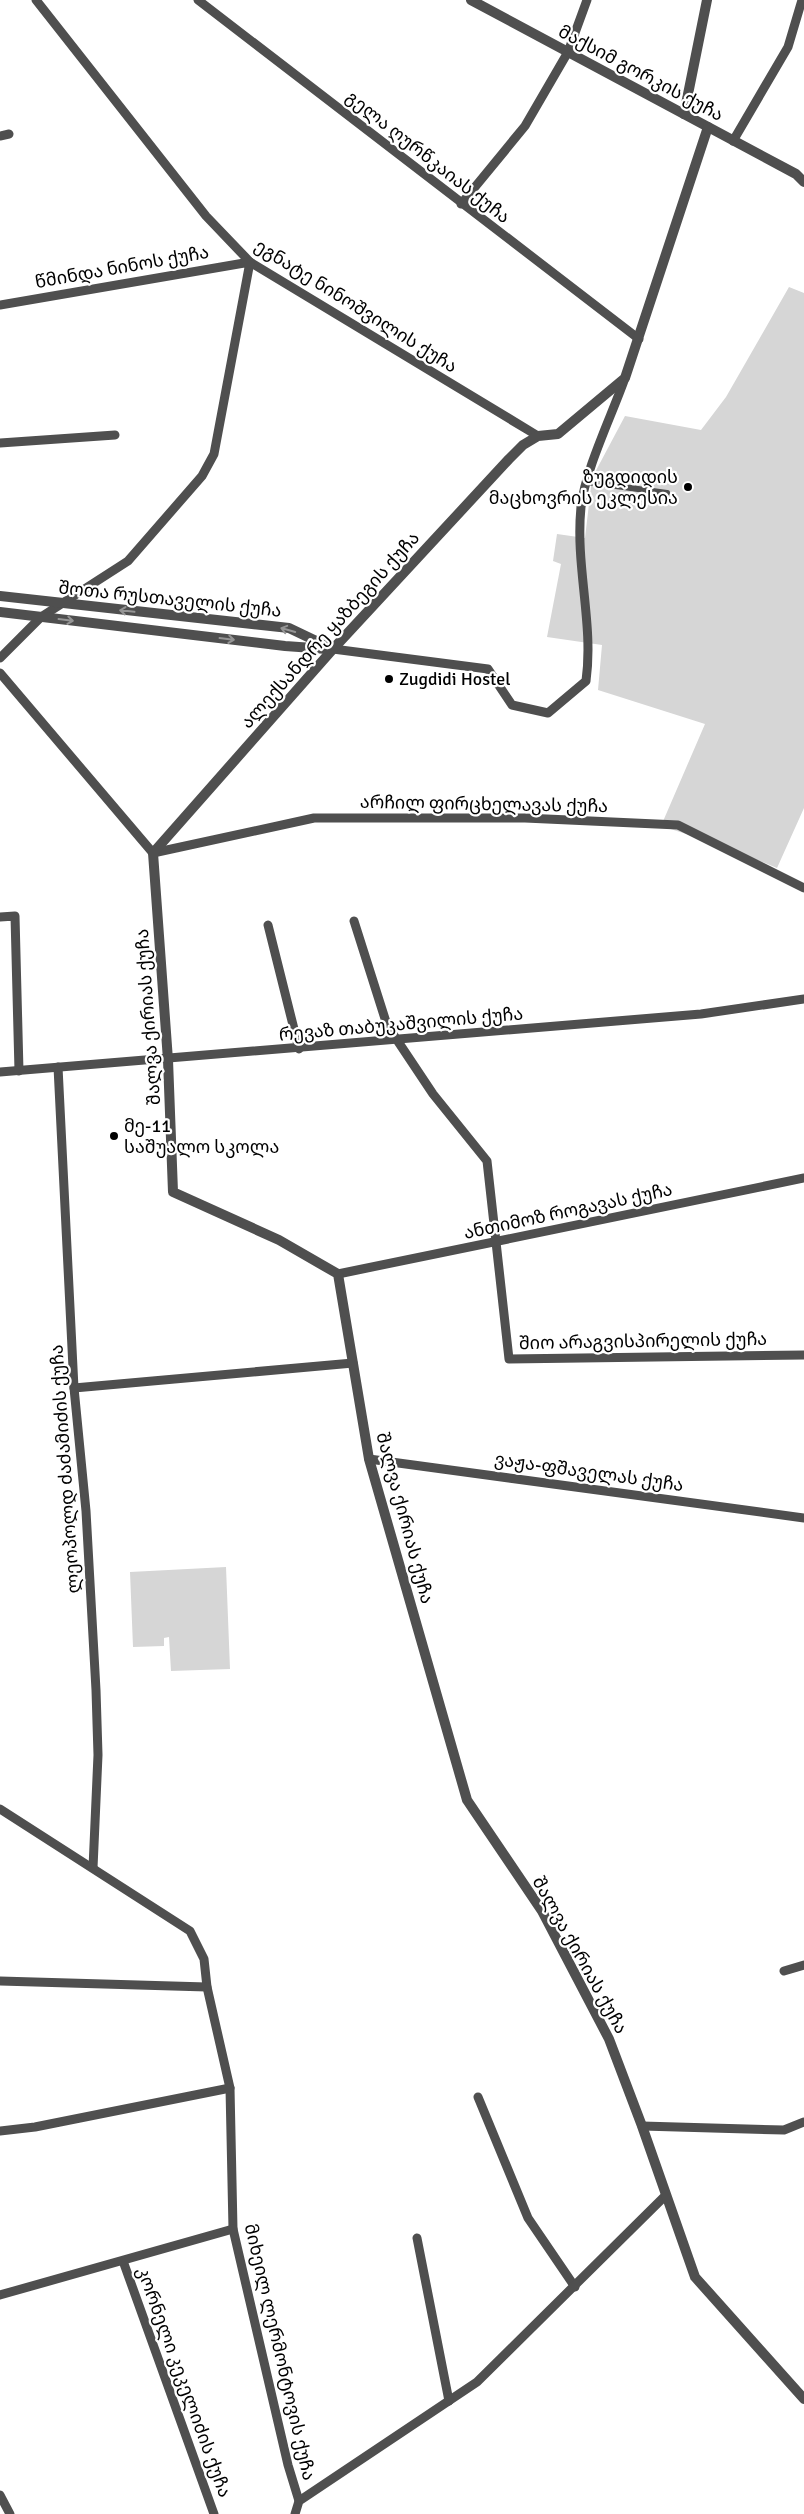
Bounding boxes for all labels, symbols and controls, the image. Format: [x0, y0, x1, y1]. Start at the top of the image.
street label: მაქსიმ გორკის ქუჩა [555, 20, 727, 126]
street label: გელა ღურწკაიას ქუჩა [341, 86, 515, 228]
street label: ეგნატე ნინოშვილის ქუჩა [251, 234, 461, 378]
street label: წმინდა ნინოს ქუჩა [33, 241, 211, 293]
place label: ზუგდიდის მაცხოვრის ეკლესია [489, 466, 678, 509]
marker: ზუგდიდის მაცხოვრის ეკლესია [682, 481, 694, 493]
street label: ალექსანდრე ყაზბეგის ქუჩა [236, 527, 424, 733]
street label: შოთა რუსთაველის ქუჩა [57, 576, 283, 622]
one-way arrow [120, 606, 136, 616]
one-way arrow [58, 615, 74, 625]
one-way arrow [281, 624, 297, 634]
one-way arrow [219, 634, 235, 644]
place label: Zugdidi Hostel [399, 668, 510, 690]
marker: Zugdidi Hostel [383, 673, 395, 685]
street label: არჩილ ფირცხელავას ქუჩა [360, 791, 608, 817]
street label: შალვა ქირიას ქუჩა [131, 928, 165, 1106]
street label: რევაზ თაბუკაშვილის ქუჩა [278, 1002, 524, 1046]
place label: მე-11 საშუალო სკოლა [124, 1115, 279, 1158]
marker: მე-11 საშუალო სკოლა [108, 1130, 120, 1142]
street label: ანთიმოზ როგავას ქუჩა [462, 1178, 674, 1244]
street label: შიო არაგვისპირელის ქუჩა [519, 1328, 767, 1354]
street label: ლეოპოლდ ძაძამიძის ქუჩა [45, 1344, 85, 1594]
street label: შალვა ქირიას ქუჩა [372, 1430, 438, 1606]
street label: ვაჟა-ფშაველას ქუჩა [493, 1448, 685, 1496]
street label: შალვა ქირიას ქუჩა [528, 1872, 632, 2038]
street label: მიხეილ ლერმონტოვის ქუჩა [240, 2222, 320, 2482]
street label: კორნელი კეკელიძის ქუჩა [132, 2264, 236, 2500]

